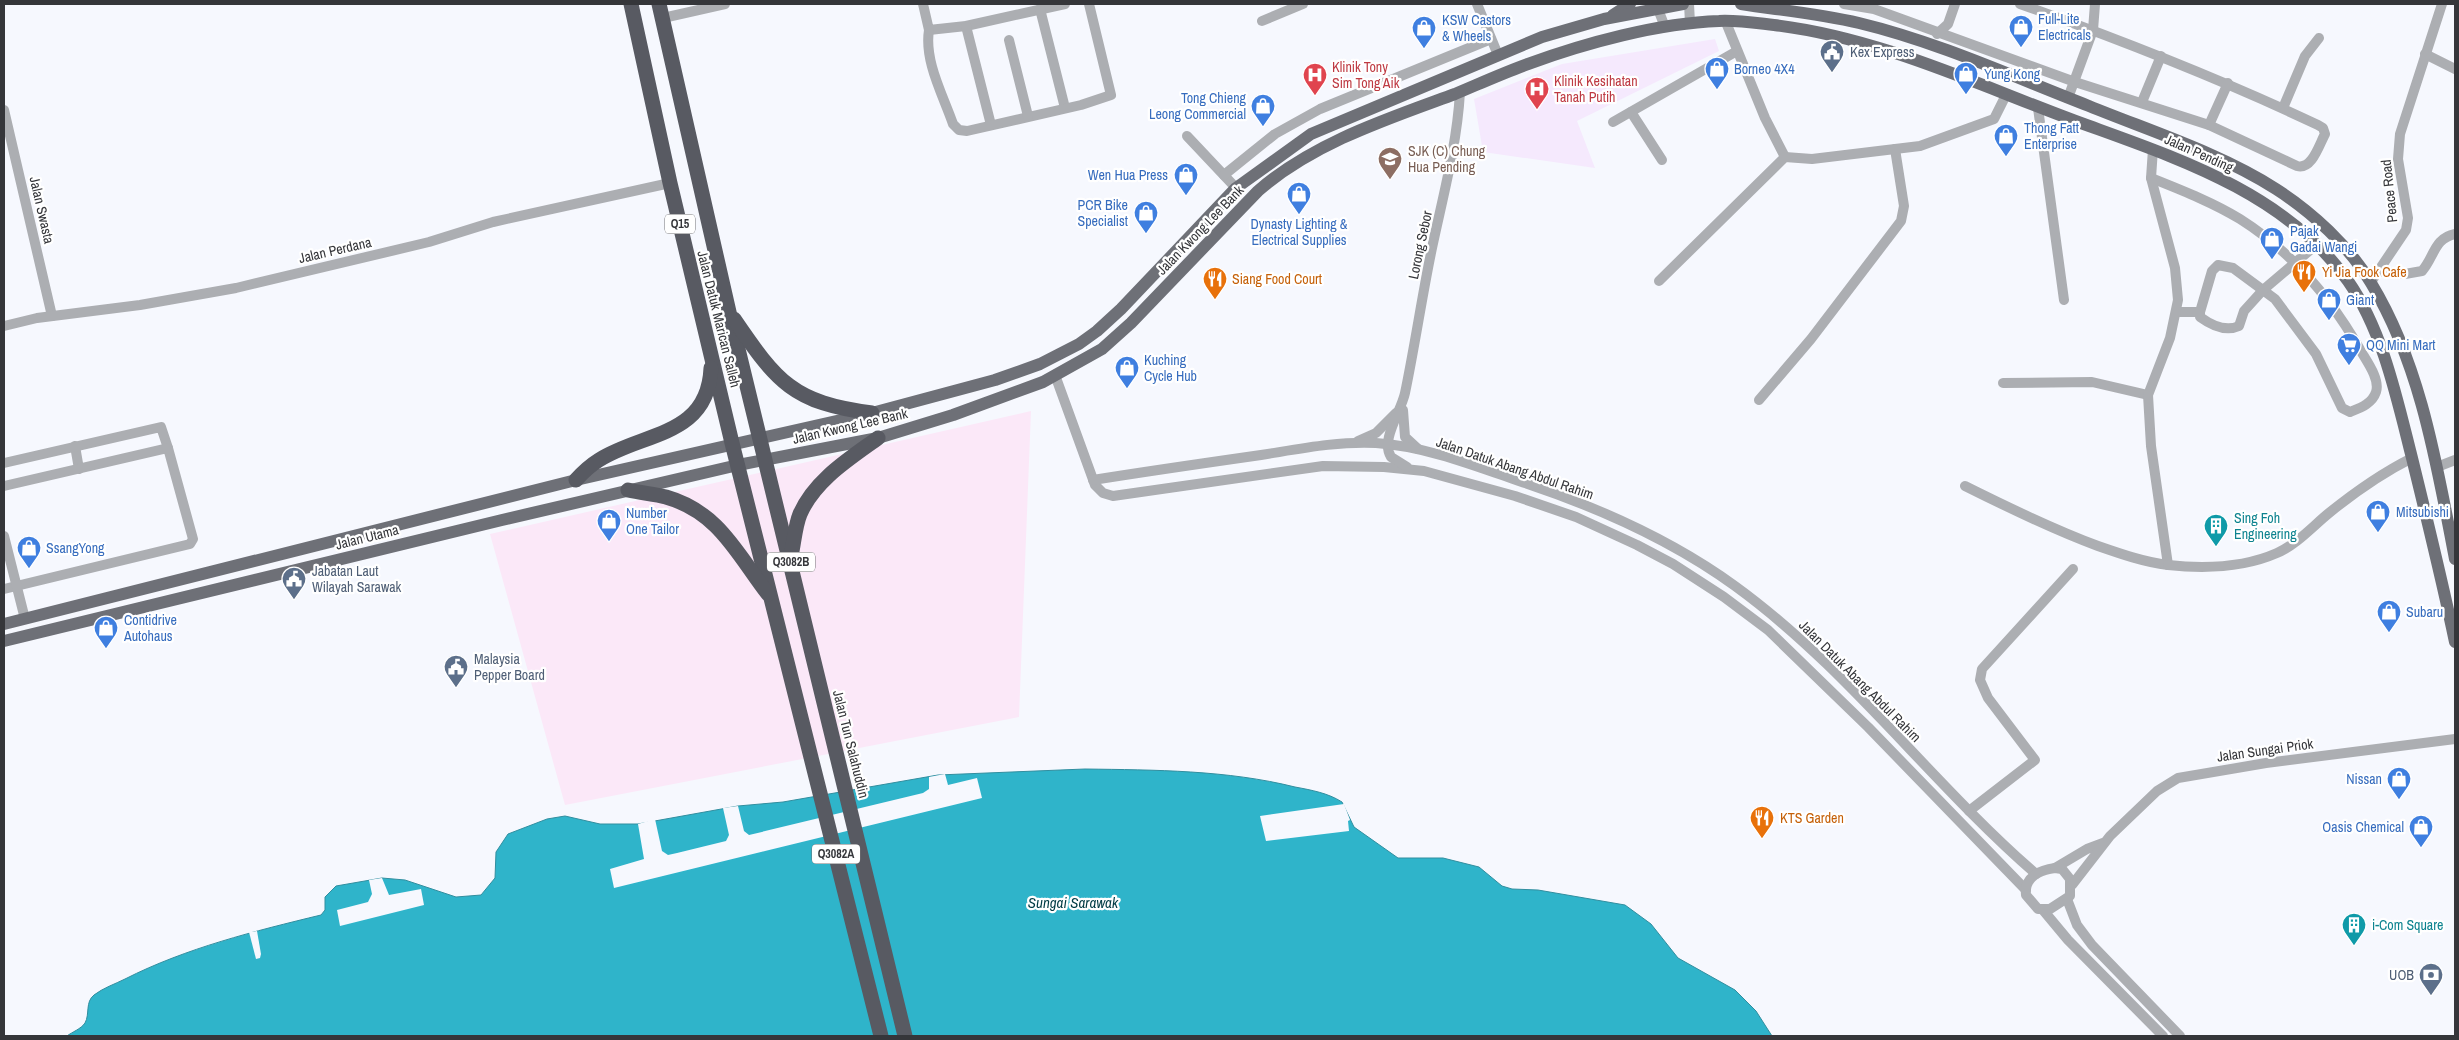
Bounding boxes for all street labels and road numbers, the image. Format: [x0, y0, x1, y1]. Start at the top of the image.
street label: Jalan Pending [2162, 130, 2237, 176]
street label: Peace Road [2377, 159, 2401, 223]
street label: Jalan Swasta [26, 175, 59, 246]
street label: Jalan Kwong Lee Bank [1153, 181, 1247, 278]
street label: Lorong Sebor [1404, 209, 1436, 281]
road number: Q15 [665, 214, 695, 233]
street label: Jalan Perdana [297, 233, 374, 267]
street label: Jalan Datuk Marican Salleh [693, 249, 745, 389]
street label: Jalan Kwong Lee Bank [791, 404, 909, 448]
street label: Jalan Datuk Abang Abdul Rahim [1434, 433, 1596, 503]
street label: Jalan Utama [334, 520, 401, 554]
road number: Q3082B [767, 552, 815, 572]
street label: Jalan Datuk Abang Abdul Rahim [1795, 616, 1925, 746]
street label: Jalan Tun Salahuddin [829, 688, 873, 800]
street label: Jalan Sungai Priok [2216, 734, 2315, 766]
road number: Q3082A [812, 844, 860, 864]

